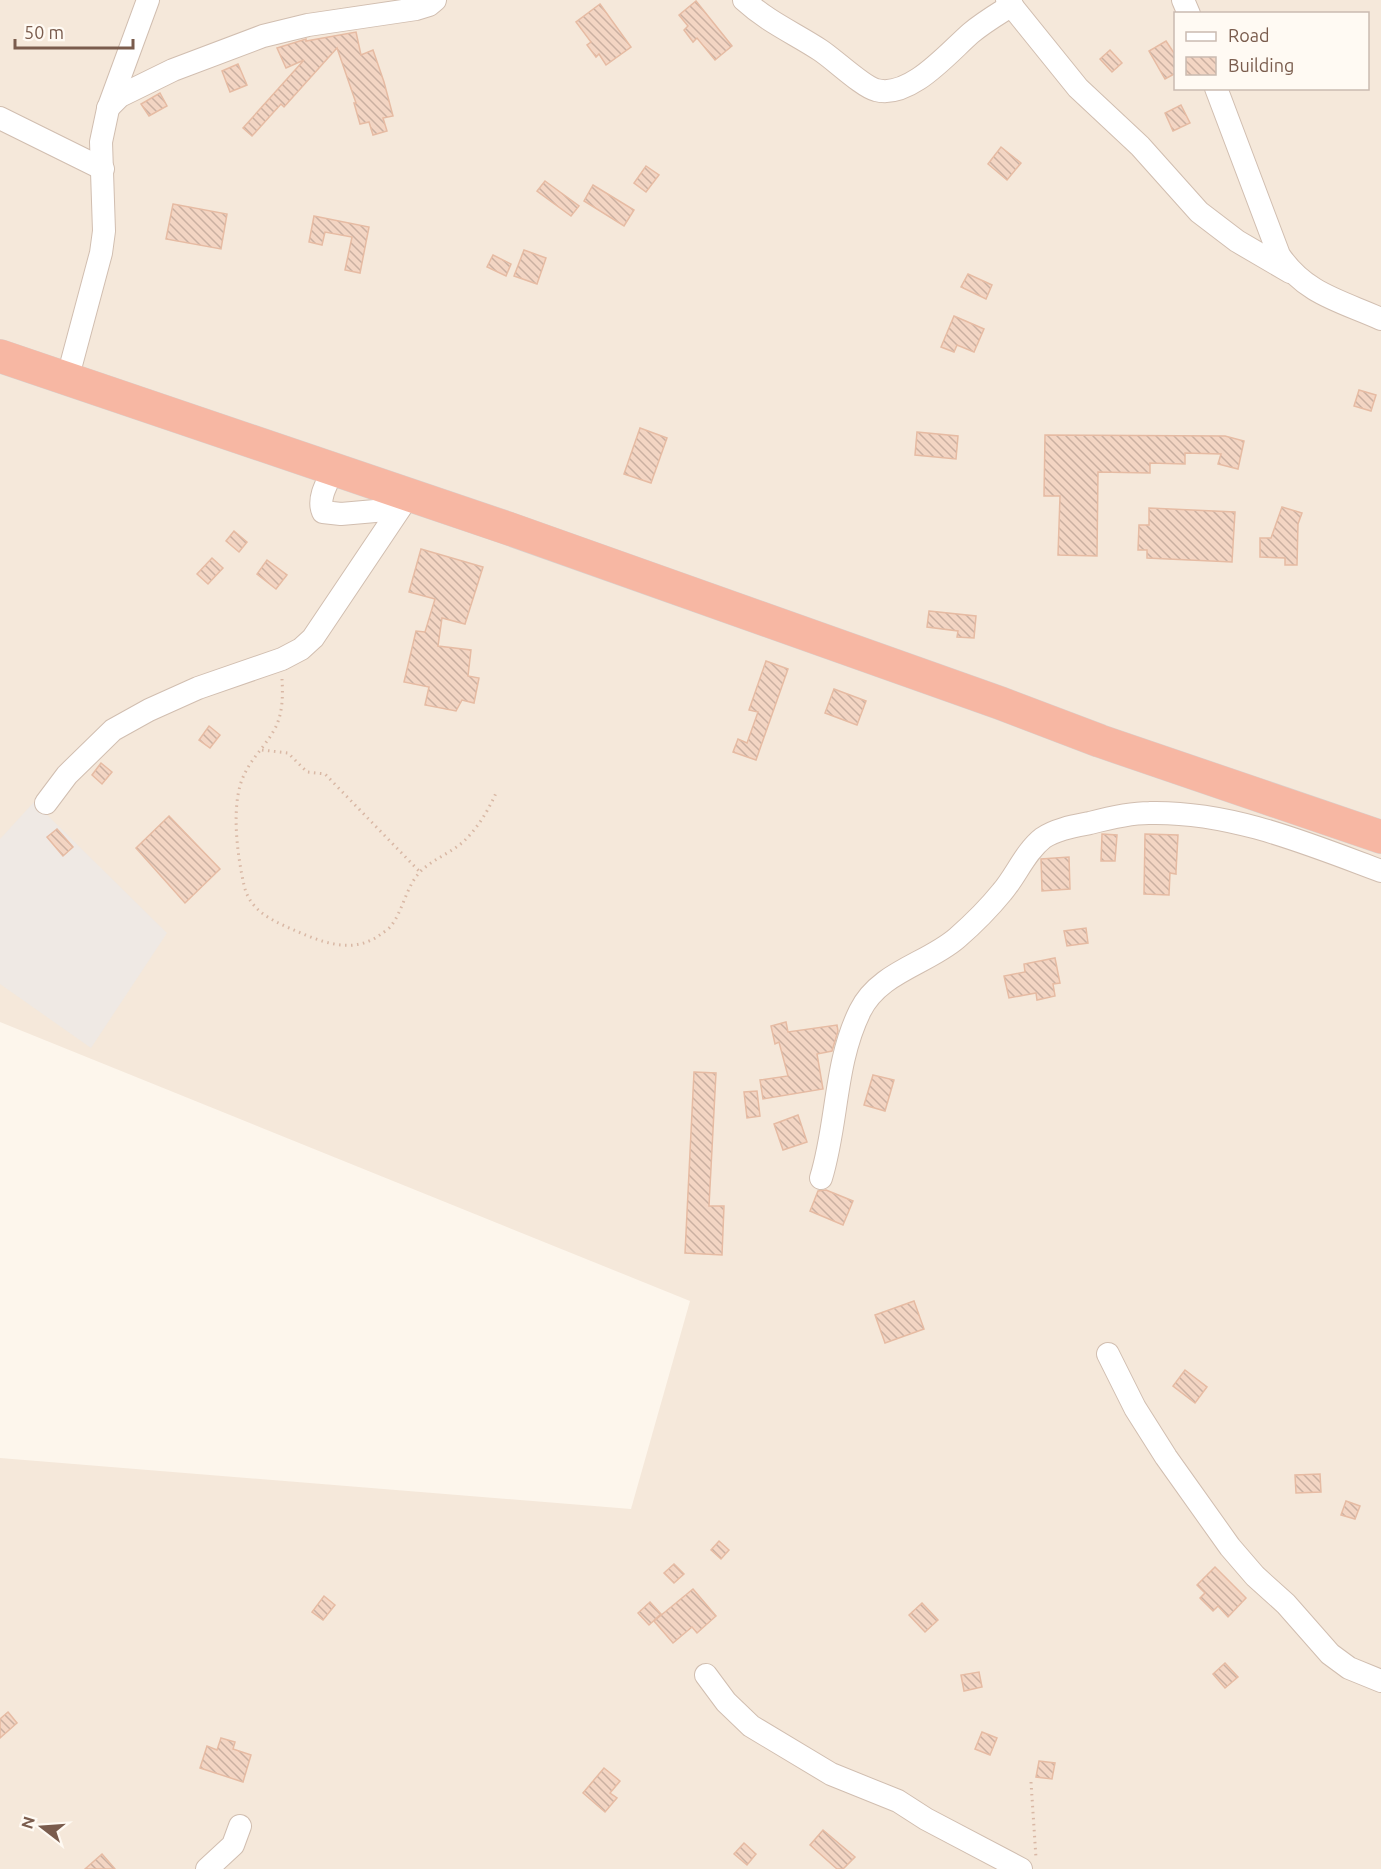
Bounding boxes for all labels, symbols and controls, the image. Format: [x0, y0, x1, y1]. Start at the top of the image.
scale bar [15, 12, 134, 50]
legend [1174, 12, 1369, 90]
text: 50 m [24, 22, 64, 42]
text: Road [1228, 25, 1270, 45]
text: Building [1228, 55, 1294, 75]
north arrow [12, 1797, 72, 1857]
text: N [17, 1814, 38, 1831]

